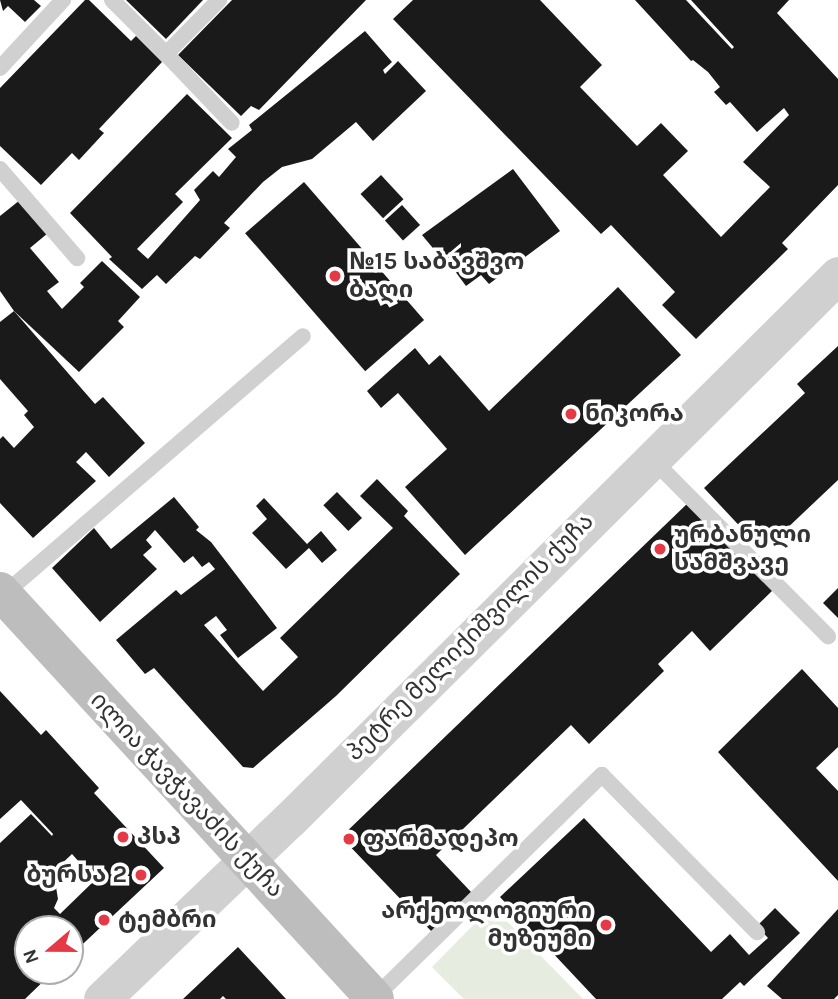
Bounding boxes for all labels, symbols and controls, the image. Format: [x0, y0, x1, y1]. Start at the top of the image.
place label: №15 საბავშვო ბაღი [349, 248, 524, 304]
marker: №15 საბავშვო ბაღი [327, 268, 343, 284]
place label: ნიკორა [585, 400, 684, 428]
marker: ნიკორა [563, 406, 579, 422]
street label: პეტრე მელიქიშვილის ქუჩა [340, 507, 600, 767]
place label: ურბანული სამშვავე [674, 521, 811, 577]
marker: ურბანული სამშვავე [652, 541, 668, 557]
street label: ილია ჭავჭავაძის ქუჩა [84, 686, 290, 904]
place label: პსპ [137, 823, 181, 851]
place label: ფარმადეპო [363, 825, 519, 853]
marker: პსპ [115, 829, 131, 845]
marker: ფარმადეპო [341, 831, 357, 847]
place label: ბურსა 2 [27, 861, 127, 889]
marker: ბურსა 2 [133, 867, 149, 883]
place label: არქეოლოგიური მუზეუმი [381, 897, 592, 953]
place label: ტემბრი [118, 906, 216, 934]
marker: ტემბრი [96, 912, 112, 928]
north arrow [14, 915, 84, 985]
marker: არქეოლოგიური მუზეუმი [598, 917, 614, 933]
text: N [18, 946, 44, 967]

